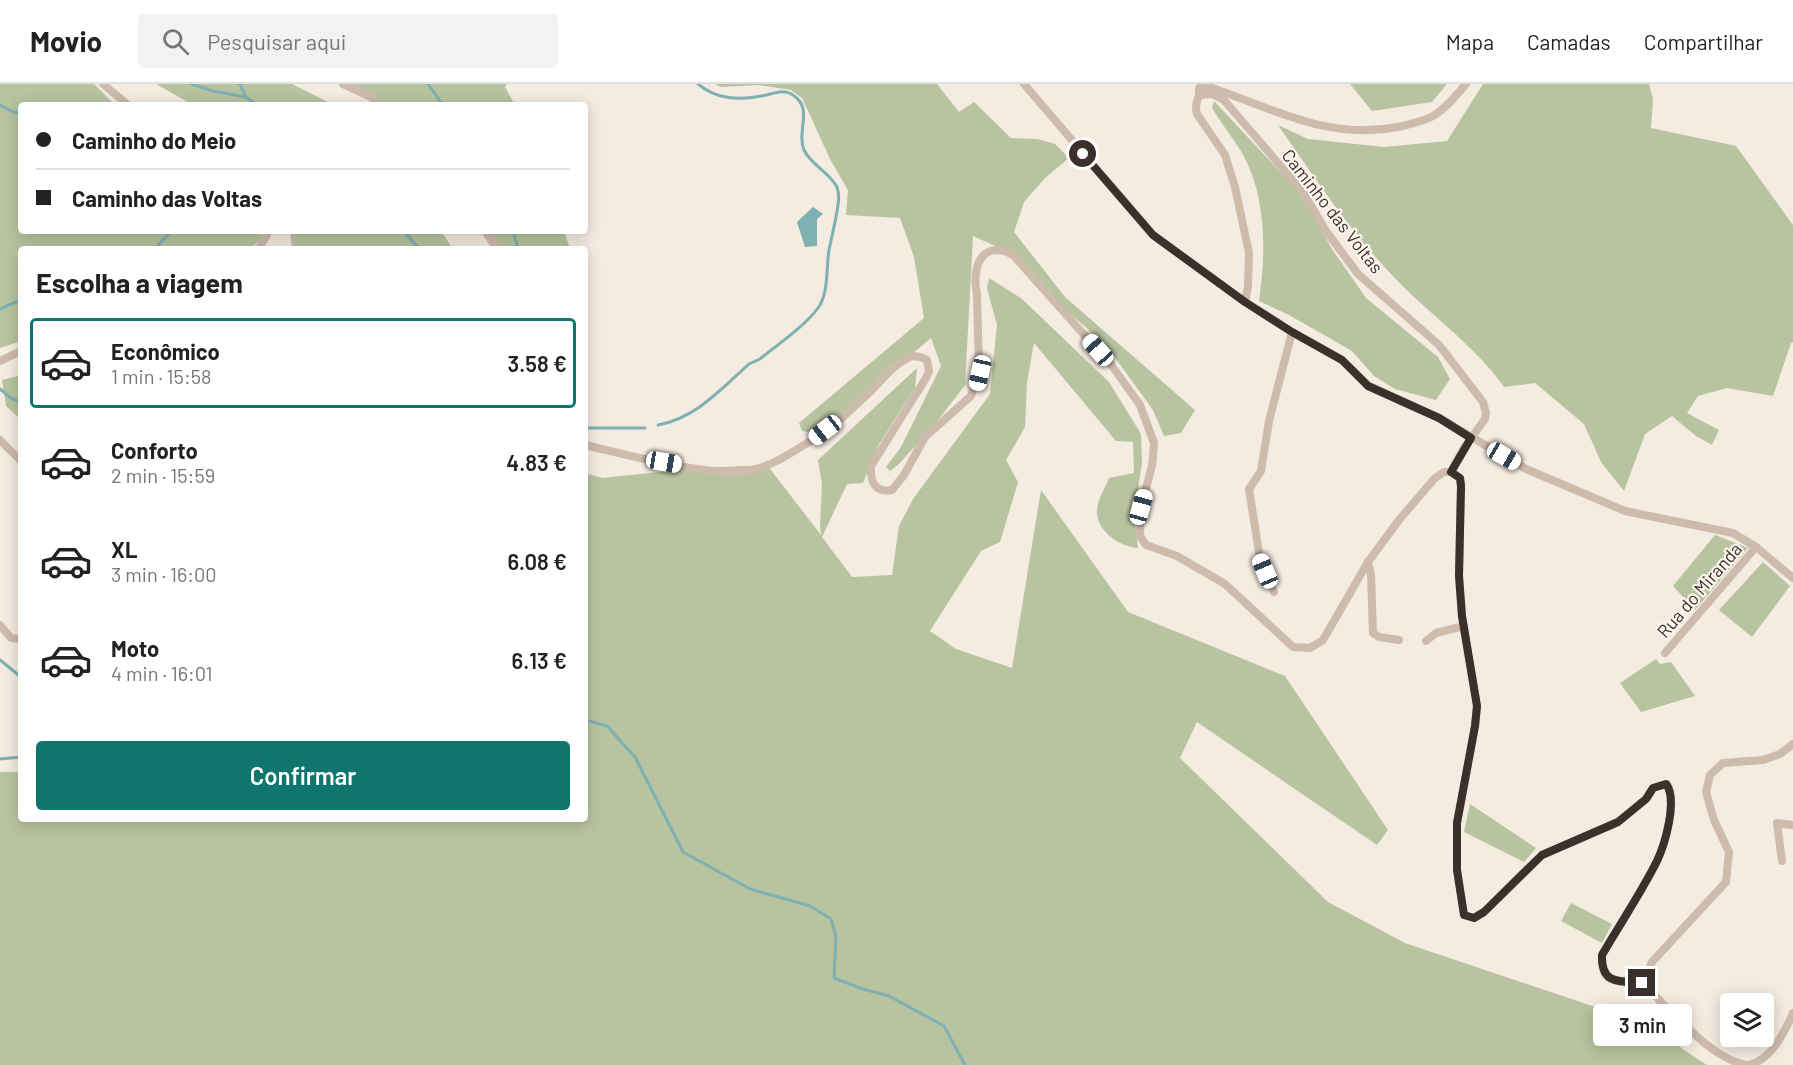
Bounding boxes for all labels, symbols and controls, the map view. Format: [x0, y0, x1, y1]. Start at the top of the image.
search box [138, 14, 558, 68]
text: Movio [30, 24, 102, 58]
icon: search [159, 25, 192, 58]
text: Pesquisar aqui [207, 28, 346, 54]
text: Mapa [1446, 29, 1494, 54]
text: Camadas [1527, 29, 1611, 54]
text: Compartilhar [1644, 29, 1763, 54]
text: Caminho do Meio [72, 127, 236, 153]
route start [1069, 140, 1096, 167]
street label: Caminho das Voltas [1278, 145, 1388, 277]
text: Caminho das Voltas [72, 185, 262, 211]
text: Escolha a viagem [36, 266, 243, 298]
car [1079, 331, 1117, 369]
icon: car [39, 336, 93, 390]
text: Econômico [111, 338, 220, 364]
text: 3.58 € [508, 350, 567, 376]
car [967, 353, 993, 393]
text: 1 min · 15:58 [111, 364, 211, 388]
car [805, 412, 845, 448]
icon: car [39, 435, 93, 489]
text: Conforto [111, 437, 198, 463]
car [1484, 439, 1524, 473]
text: 4.83 € [506, 449, 567, 475]
car [645, 450, 683, 474]
text: 2 min · 15:59 [111, 463, 215, 487]
car [1128, 487, 1154, 527]
icon: car [39, 534, 93, 588]
text: XL [111, 536, 137, 562]
street label: Rua do Miranda [1652, 538, 1746, 642]
text: 6.08 € [507, 548, 567, 574]
car [1250, 551, 1280, 591]
text: 3 min · 16:00 [111, 562, 217, 586]
icon: car [39, 633, 93, 687]
text: Moto [111, 635, 159, 661]
text: 6.13 € [512, 647, 567, 673]
text: 4 min · 16:01 [111, 661, 212, 685]
button: Confirmar [36, 741, 570, 810]
route end [1628, 969, 1655, 996]
map controls [1720, 993, 1774, 1047]
button: layers [1720, 993, 1774, 1047]
callout: 3 min [1592, 1004, 1692, 1046]
text: 3 min [1619, 1013, 1666, 1037]

